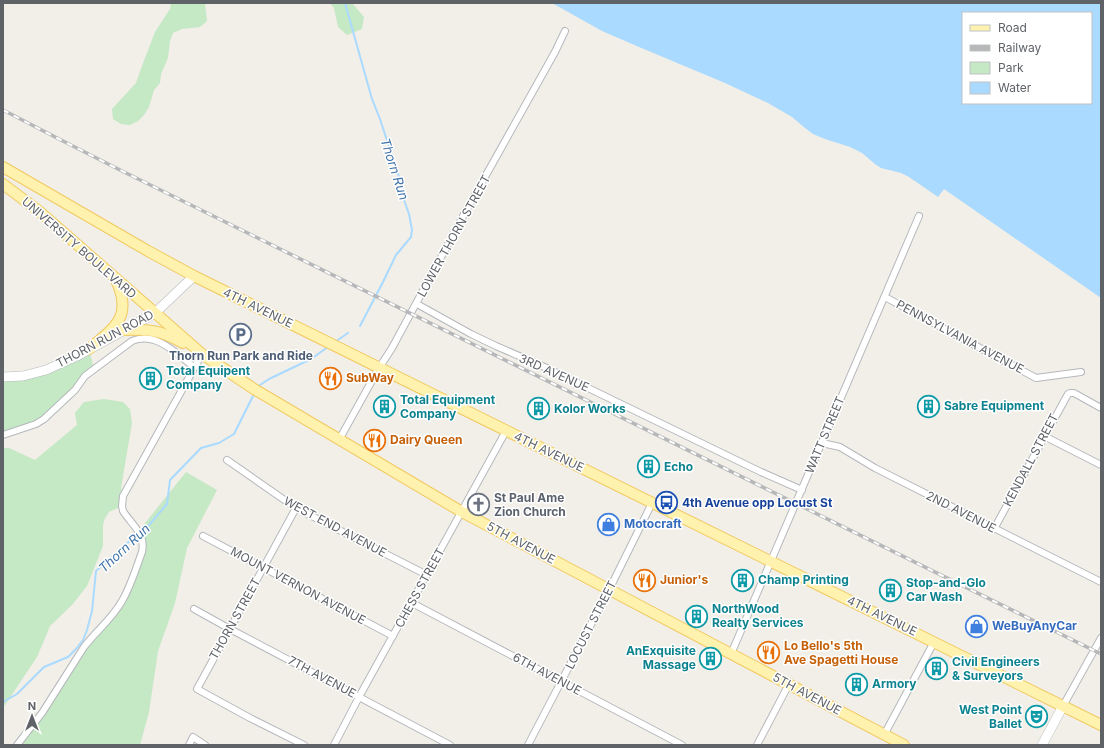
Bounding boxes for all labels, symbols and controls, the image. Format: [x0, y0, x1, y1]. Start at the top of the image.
legend [962, 12, 1092, 104]
text: Road [998, 20, 1027, 35]
text: Railway [998, 40, 1042, 55]
text: Park [998, 60, 1024, 75]
text: Water [998, 80, 1032, 95]
water label: Thorn Run [377, 136, 413, 202]
street label: LOWER THORN STREET [414, 172, 493, 299]
street label: UNIVERSITY BOULEVARD [19, 194, 140, 301]
street label: 4TH AVENUE [221, 284, 296, 331]
street label: PENNSYLVANIA AVENUE [894, 296, 1027, 377]
street label: THORN RUN ROAD [53, 306, 156, 371]
parking icon: Thorn Run Park and Ride [228, 322, 254, 348]
place label: Thorn Run Park and Ride [169, 348, 313, 363]
street label: 3RD AVENUE [517, 350, 592, 395]
place label: Total Equipent Company [166, 363, 251, 392]
building icon: Total Equipent Company [137, 365, 163, 391]
restaurant icon: SubWay [317, 365, 343, 391]
place label: SubWay [346, 370, 395, 385]
place label: Total Equipment Company [400, 392, 496, 421]
building icon: Sabre Equipment [916, 393, 942, 419]
building icon: Total Equipment Company [371, 394, 397, 420]
street label: WATT STREET [801, 394, 848, 476]
building icon: Kolor Works [526, 396, 552, 422]
place label: Sabre Equipment [944, 398, 1045, 413]
place label: Kolor Works [554, 401, 626, 416]
street label: KENDALL STREET [1000, 410, 1062, 509]
restaurant icon: Dairy Queen [362, 427, 388, 453]
street label: 4TH AVENUE [512, 428, 587, 475]
place label: Dairy Queen [390, 432, 463, 447]
building icon: Echo [636, 454, 662, 480]
place label: Echo [664, 459, 693, 474]
street label: 2ND AVENUE [924, 487, 999, 536]
place label: St Paul Ame Zion Church [494, 490, 566, 519]
bus stop icon: 4th Avenue opp Locust St [653, 490, 679, 516]
church icon: St Paul Ame Zion Church [466, 492, 492, 518]
street label: WEST END AVENUE [281, 493, 389, 560]
place label: 4th Avenue opp Locust St [682, 495, 833, 510]
shop icon: Motocraft [595, 511, 621, 537]
place label: Motocraft [624, 516, 682, 531]
street label: 5TH AVENUE [484, 518, 558, 567]
water label: Thorn Run [95, 520, 153, 576]
street label: MOUNT VERNON AVENUE [228, 543, 368, 628]
street label: CHESS STREET [391, 545, 448, 630]
restaurant icon: Junior's [632, 567, 658, 593]
building icon: Champ Printing [729, 567, 755, 593]
place label: Junior's [660, 572, 708, 587]
place label: Champ Printing [758, 572, 849, 587]
street label: THORN STREET [206, 575, 263, 662]
place label: Stop-and-Glo Car Wash [906, 575, 986, 604]
building icon: Stop-and-Glo Car Wash [878, 577, 904, 603]
street label: LOCUST STREET [562, 578, 619, 672]
street label: 4TH AVENUE [845, 592, 920, 639]
place label: NorthWood Realty Services [712, 601, 804, 630]
building icon: NorthWood Realty Services [684, 603, 710, 629]
shop icon: WeBuyAnyCar [964, 613, 990, 639]
place label: WeBuyAnyCar [992, 618, 1077, 633]
place label: Lo Bello's 5th Ave Spagetti House [784, 638, 898, 667]
restaurant icon: Lo Bello's 5th Ave Spagetti House [756, 640, 782, 666]
place label: AnExquisite Massage [626, 643, 696, 672]
building icon: AnExquisite Massage [698, 645, 724, 671]
street label: 6TH AVENUE [510, 649, 584, 698]
street label: 7TH AVENUE [286, 652, 359, 701]
place label: Civil Engineers & Surveyors [952, 654, 1040, 683]
building icon: Civil Engineers & Surveyors [923, 656, 949, 682]
street label: 5TH AVENUE [770, 669, 844, 718]
building icon: Armory [843, 671, 869, 697]
place label: Armory [872, 676, 917, 691]
north arrow [12, 696, 52, 736]
text: N [28, 699, 36, 713]
place label: West Point Ballet [959, 702, 1023, 731]
theatre icon: West Point Ballet [1024, 704, 1050, 730]

